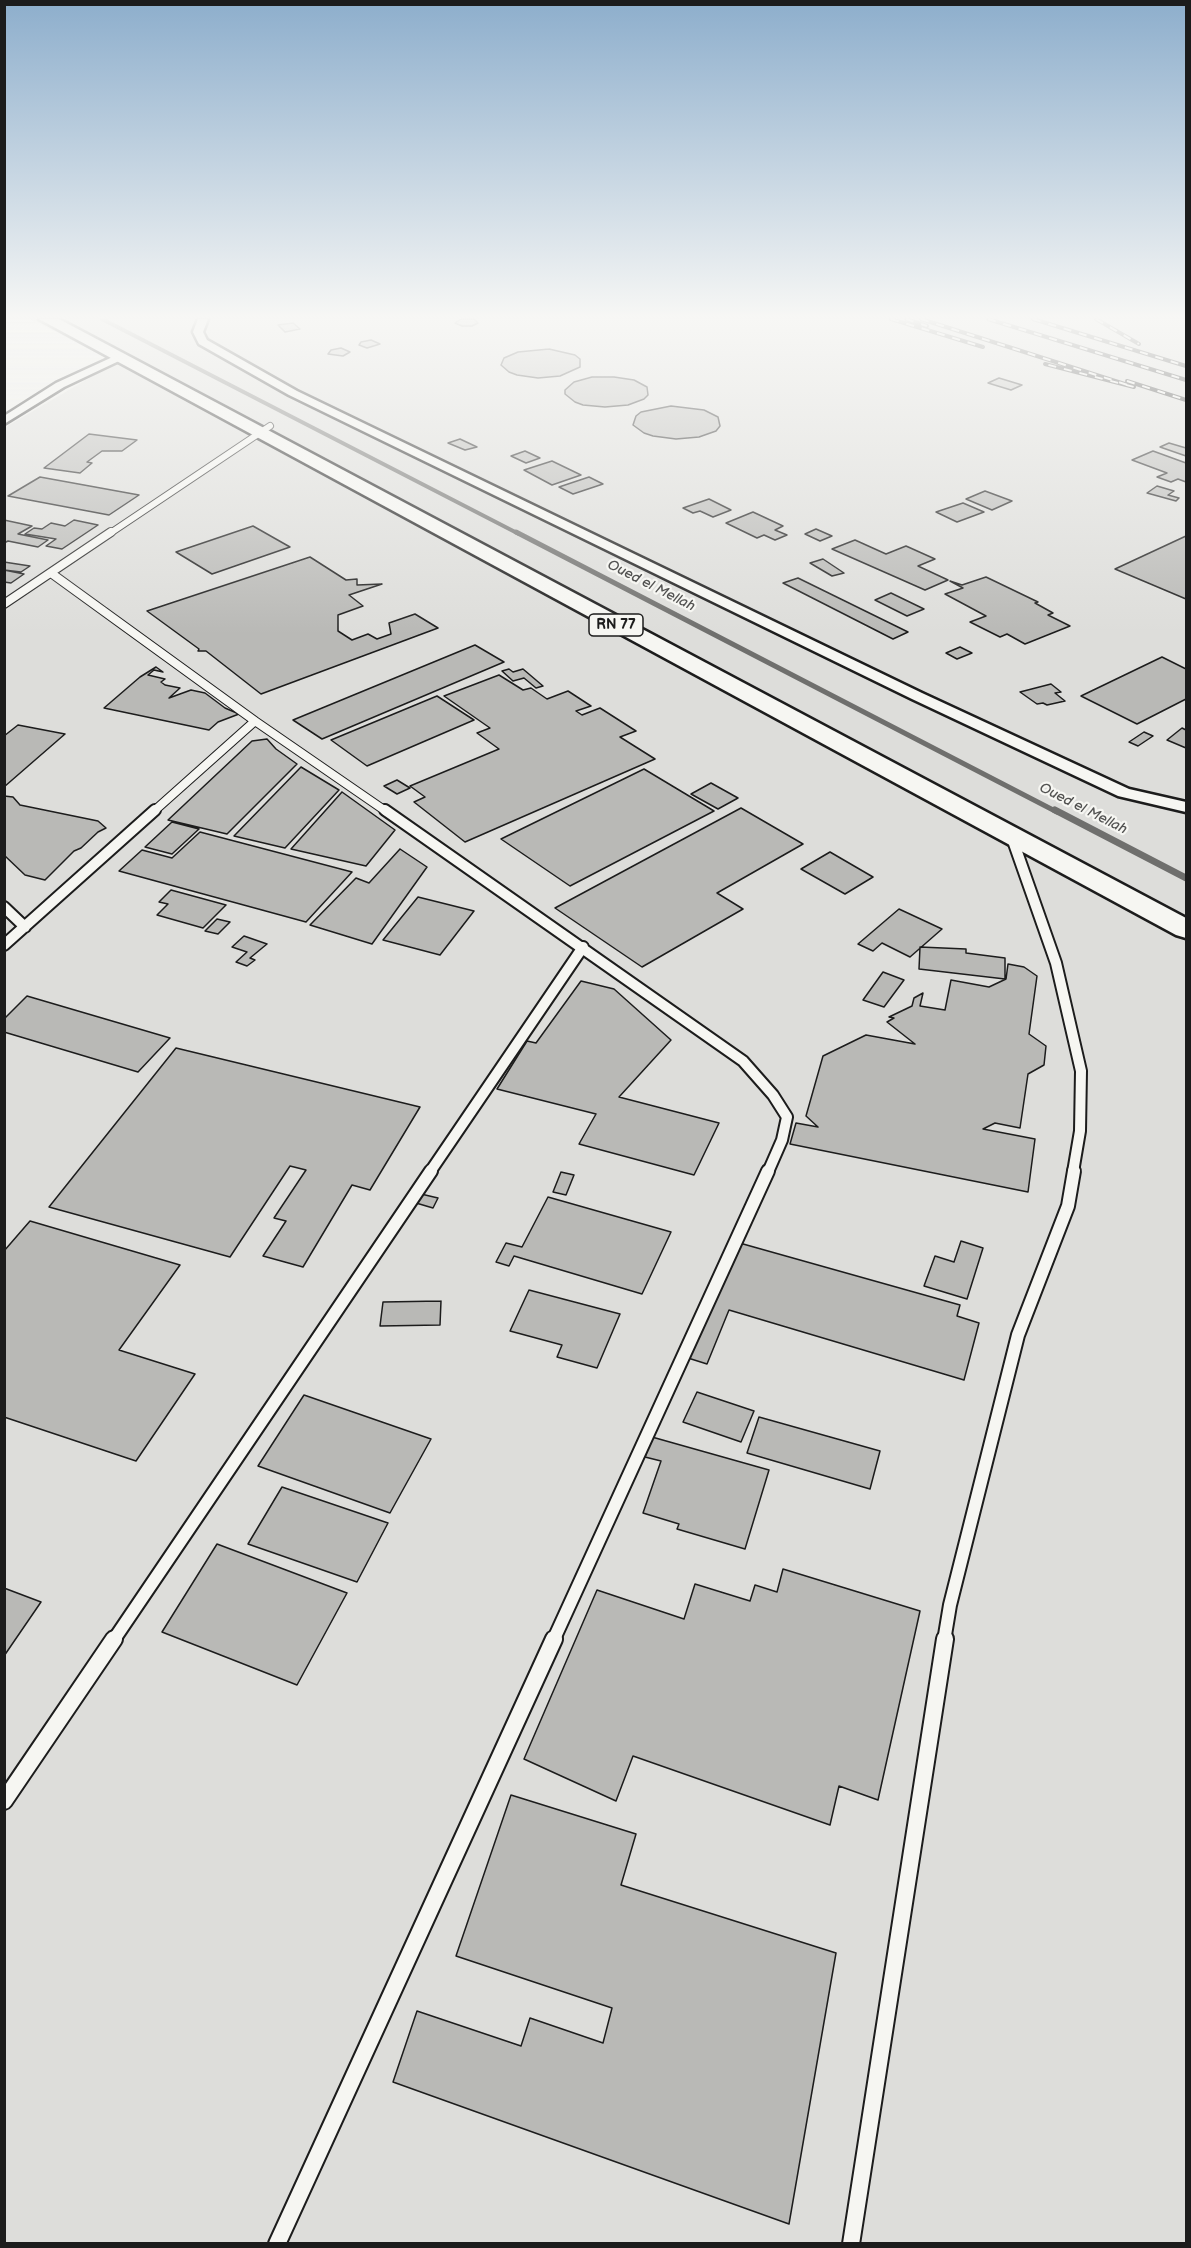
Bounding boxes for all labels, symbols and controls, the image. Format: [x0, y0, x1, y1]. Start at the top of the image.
water label: Oued el Mellah [604, 557, 698, 615]
road number: RN 77 [589, 614, 643, 636]
water label: Oued el Mellah [1036, 780, 1130, 838]

